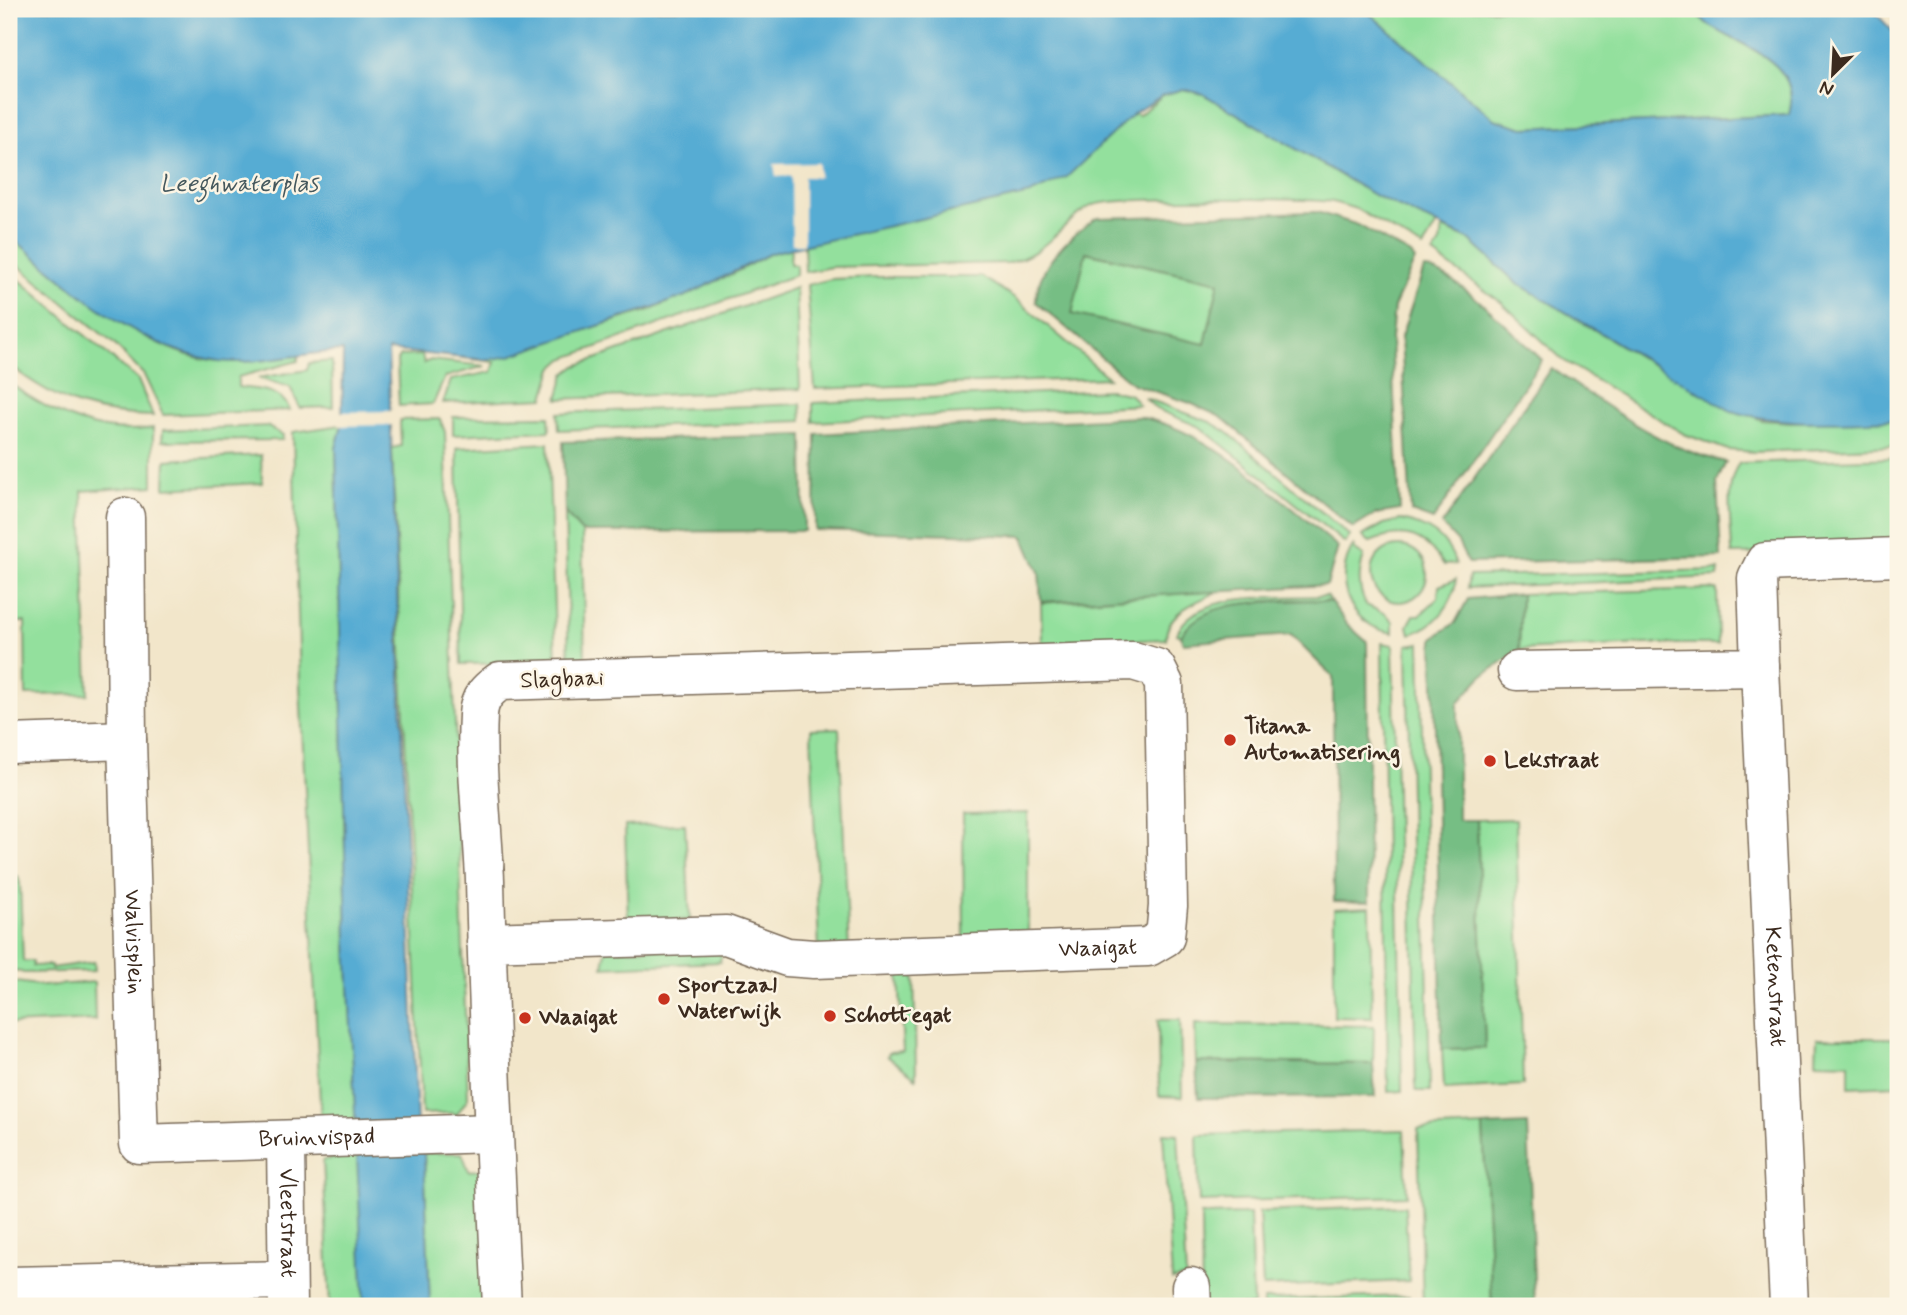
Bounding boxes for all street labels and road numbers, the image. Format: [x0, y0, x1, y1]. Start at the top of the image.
street label: Slagbaai [520, 664, 604, 698]
street label: Walvisplein [116, 889, 150, 995]
street label: Ketenstraat [1757, 926, 1792, 1048]
street label: Waaigat [1058, 932, 1138, 965]
street label: Bruinvispad [258, 1122, 375, 1155]
street label: Vleetstraat [271, 1168, 303, 1278]

